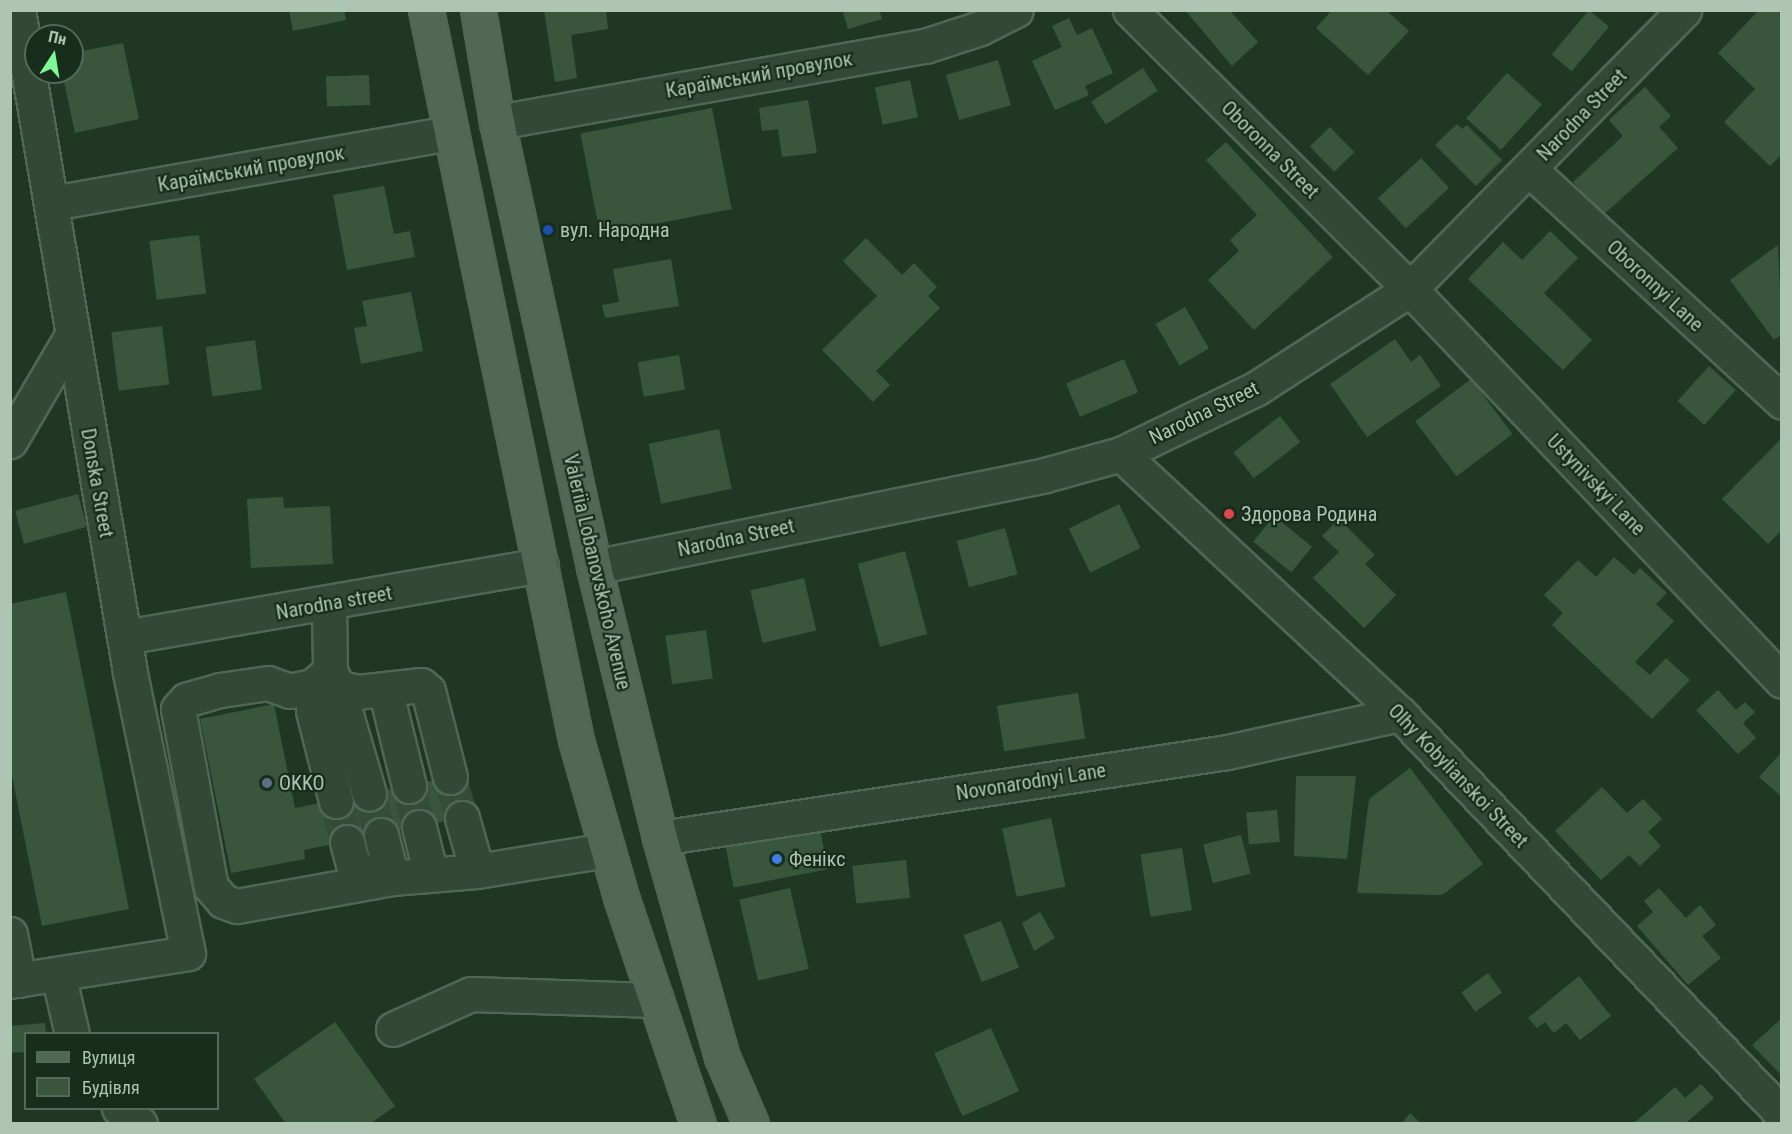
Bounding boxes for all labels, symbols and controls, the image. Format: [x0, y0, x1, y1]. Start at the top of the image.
north arrow [24, 24, 84, 84]
text: Пн [47, 27, 68, 49]
street label: Караїмський провулок [664, 47, 854, 103]
street label: Narodna Street [1532, 64, 1632, 166]
street label: Oboronna Street [1216, 96, 1324, 204]
street label: Караїмський провулок [156, 141, 346, 197]
place label: вул. Народна [560, 218, 670, 242]
marker: вул. Народна [541, 223, 555, 237]
street label: Oboronnyi Lane [1602, 235, 1708, 337]
street label: Narodna Street [1145, 376, 1263, 450]
street label: Donska Street [76, 427, 118, 539]
street label: Ustynivskyi Lane [1542, 429, 1650, 541]
street label: Valeriia Lobanovskoho Avenue [558, 452, 636, 692]
place label: Здорова Родина [1241, 502, 1377, 526]
marker: Здорова Родина [1222, 507, 1236, 521]
street label: Narodna Street [676, 514, 796, 562]
street label: Narodna street [274, 581, 394, 625]
street label: Olhy Kobylianskoi Street [1383, 699, 1533, 853]
street label: Novonarodnyi Lane [954, 758, 1108, 806]
place label: OKKO [279, 771, 325, 795]
marker: OKKO [260, 776, 274, 790]
place label: Фенікс [789, 847, 845, 871]
marker: Фенікс [770, 852, 784, 866]
legend [24, 1032, 219, 1110]
text: Вулиця [82, 1047, 136, 1068]
text: Будівля [82, 1077, 140, 1098]

